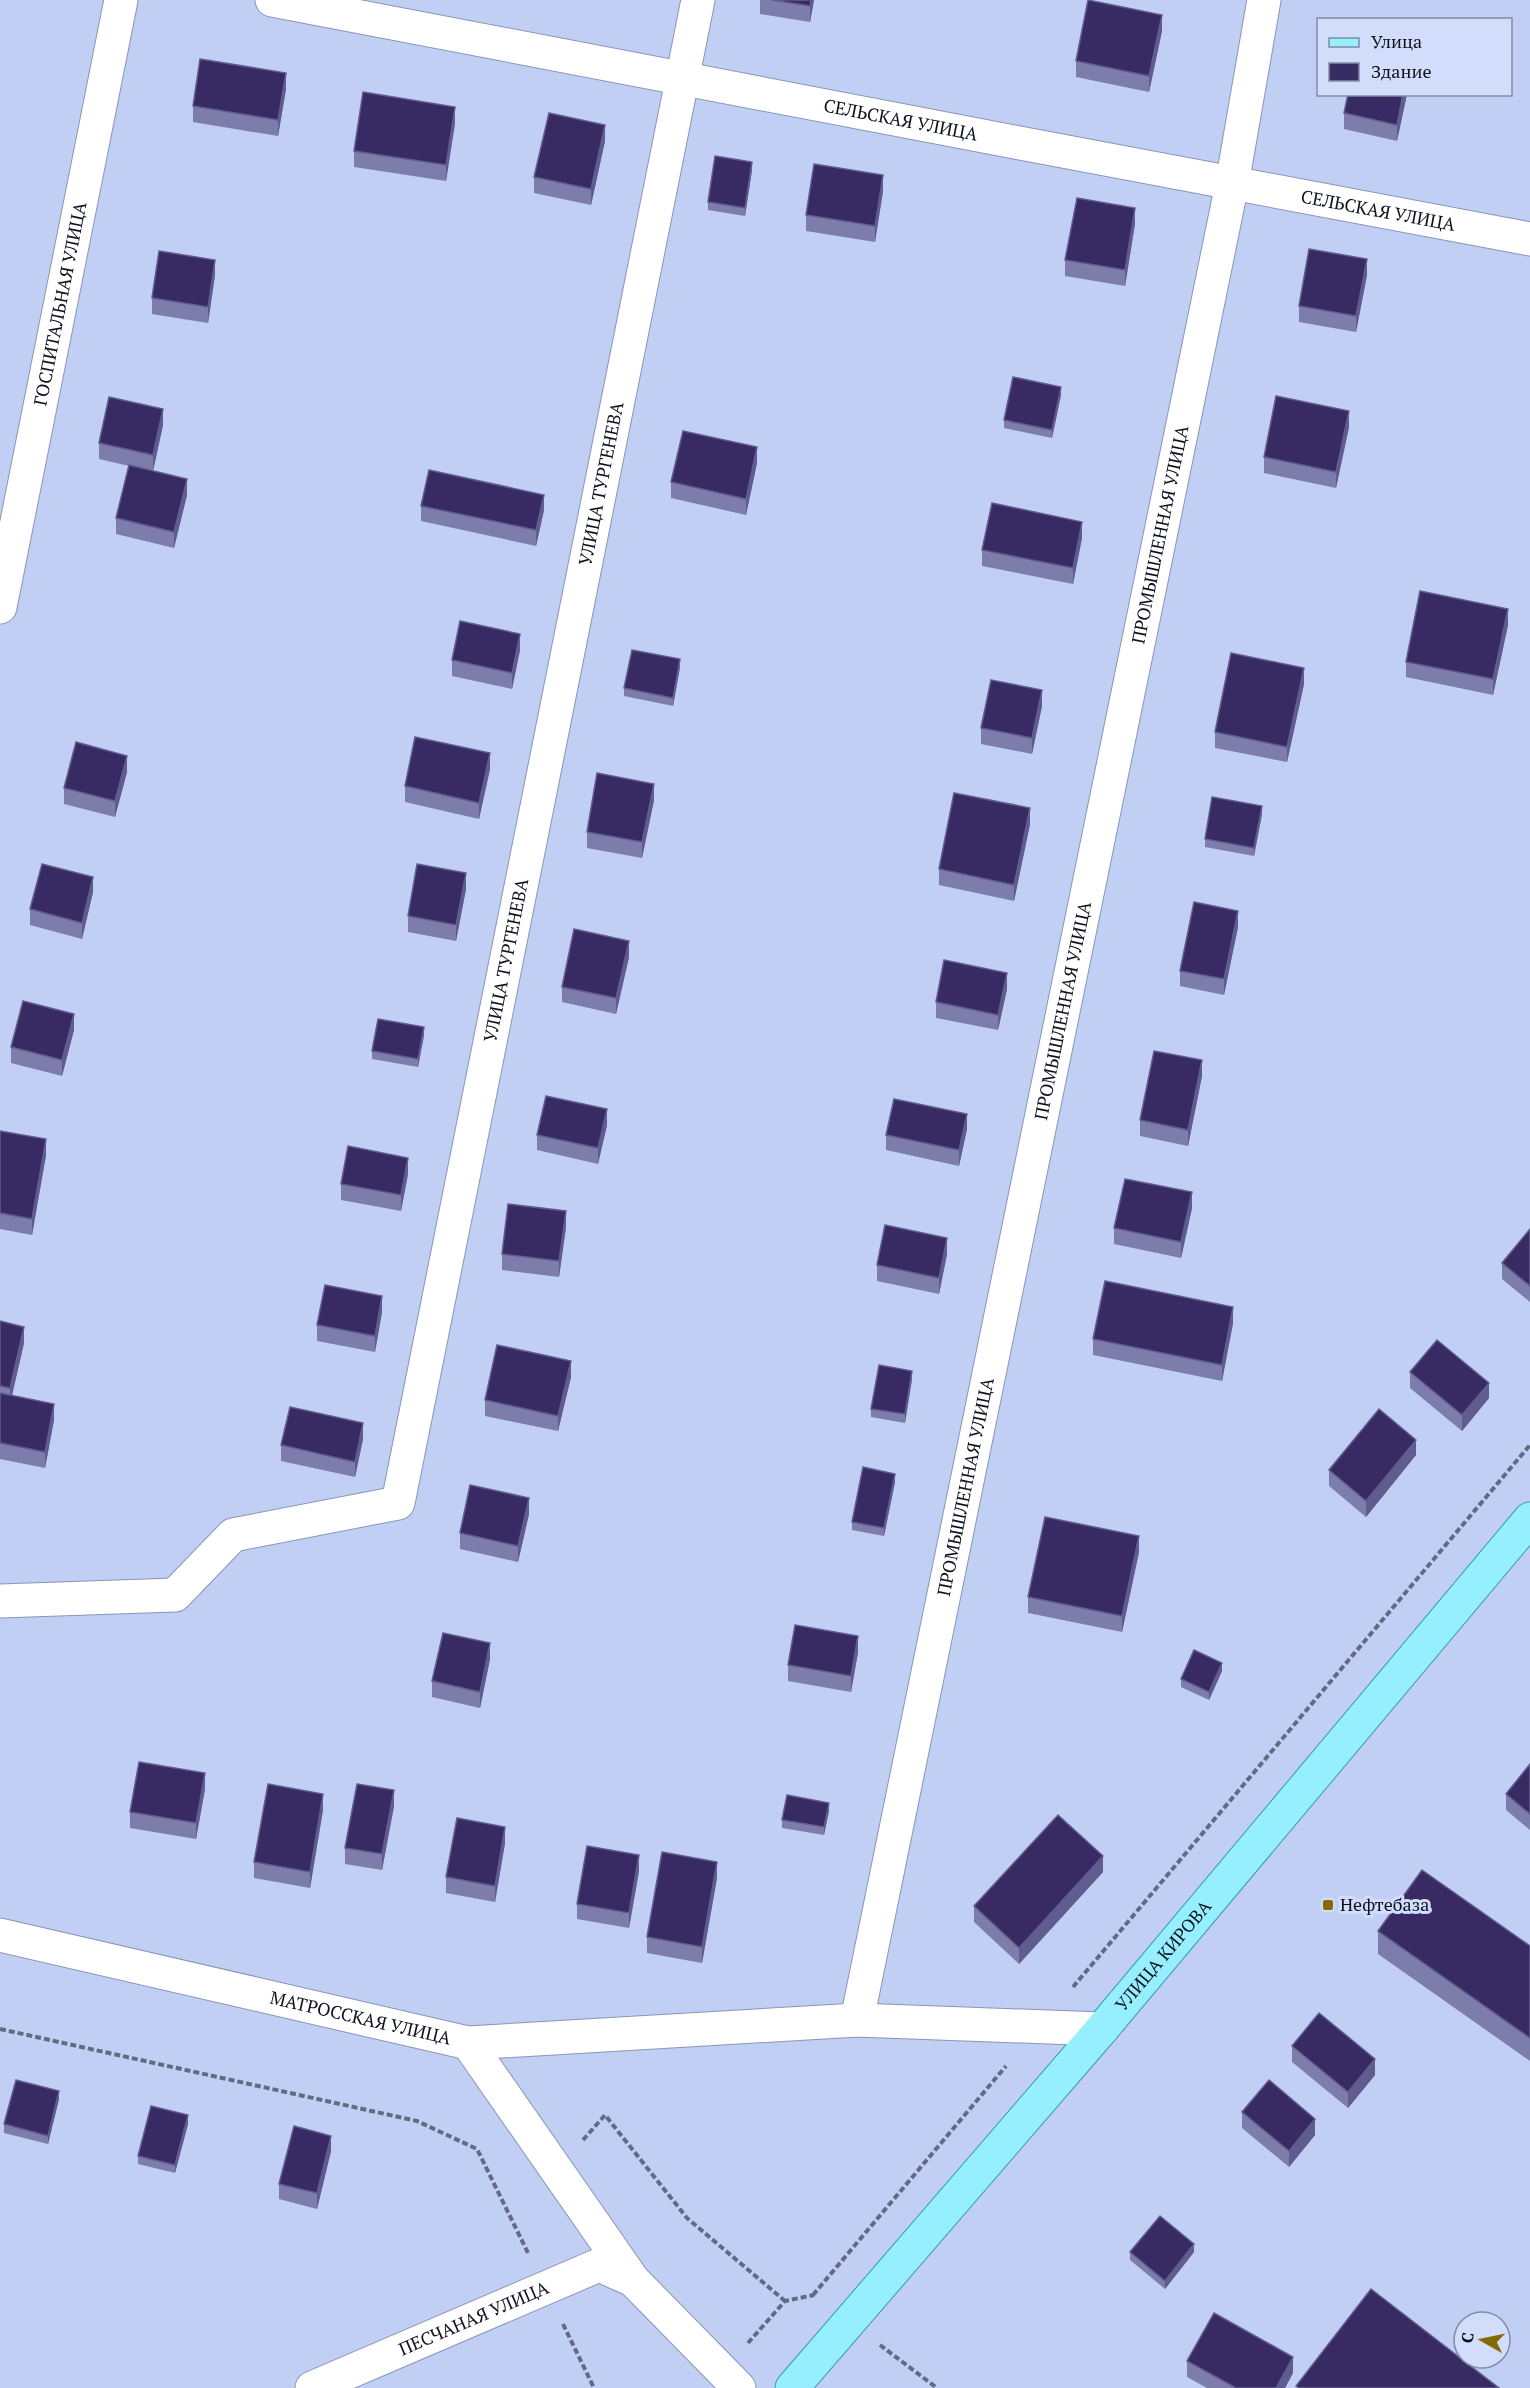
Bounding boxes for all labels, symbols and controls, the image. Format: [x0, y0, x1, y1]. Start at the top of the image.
legend [1317, 18, 1512, 96]
text: Улица [1371, 29, 1422, 53]
text: Здание [1371, 59, 1431, 83]
street label: СЕЛЬСКАЯ УЛИЦА [822, 93, 981, 146]
street label: СЕЛЬСКАЯ УЛИЦА [1299, 184, 1458, 236]
street label: ГОСПИТАЛЬНАЯ УЛИЦА [27, 199, 92, 408]
street label: УЛИЦА ТУРГЕНЕВА [572, 399, 629, 567]
street label: ПРОМЫШЛЕННАЯ УЛИЦА [1125, 422, 1194, 646]
street label: УЛИЦА ТУРГЕНЕВА [477, 876, 534, 1044]
street label: ПРОМЫШЛЕННАЯ УЛИЦА [1028, 899, 1096, 1122]
street label: ПРОМЫШЛЕННАЯ УЛИЦА [931, 1375, 999, 1598]
place label: Нефтебаза [1340, 1892, 1429, 1916]
street label: УЛИЦА КИРОВА [1109, 1894, 1217, 2016]
marker: Нефтебаза [1321, 1898, 1335, 1912]
street label: МАТРОССКАЯ УЛИЦА [268, 1985, 454, 2050]
street label: ПЕСЧАНАЯ УЛИЦА [395, 2275, 553, 2360]
north arrow [1452, 2310, 1512, 2370]
text: С [1456, 2331, 1479, 2345]

